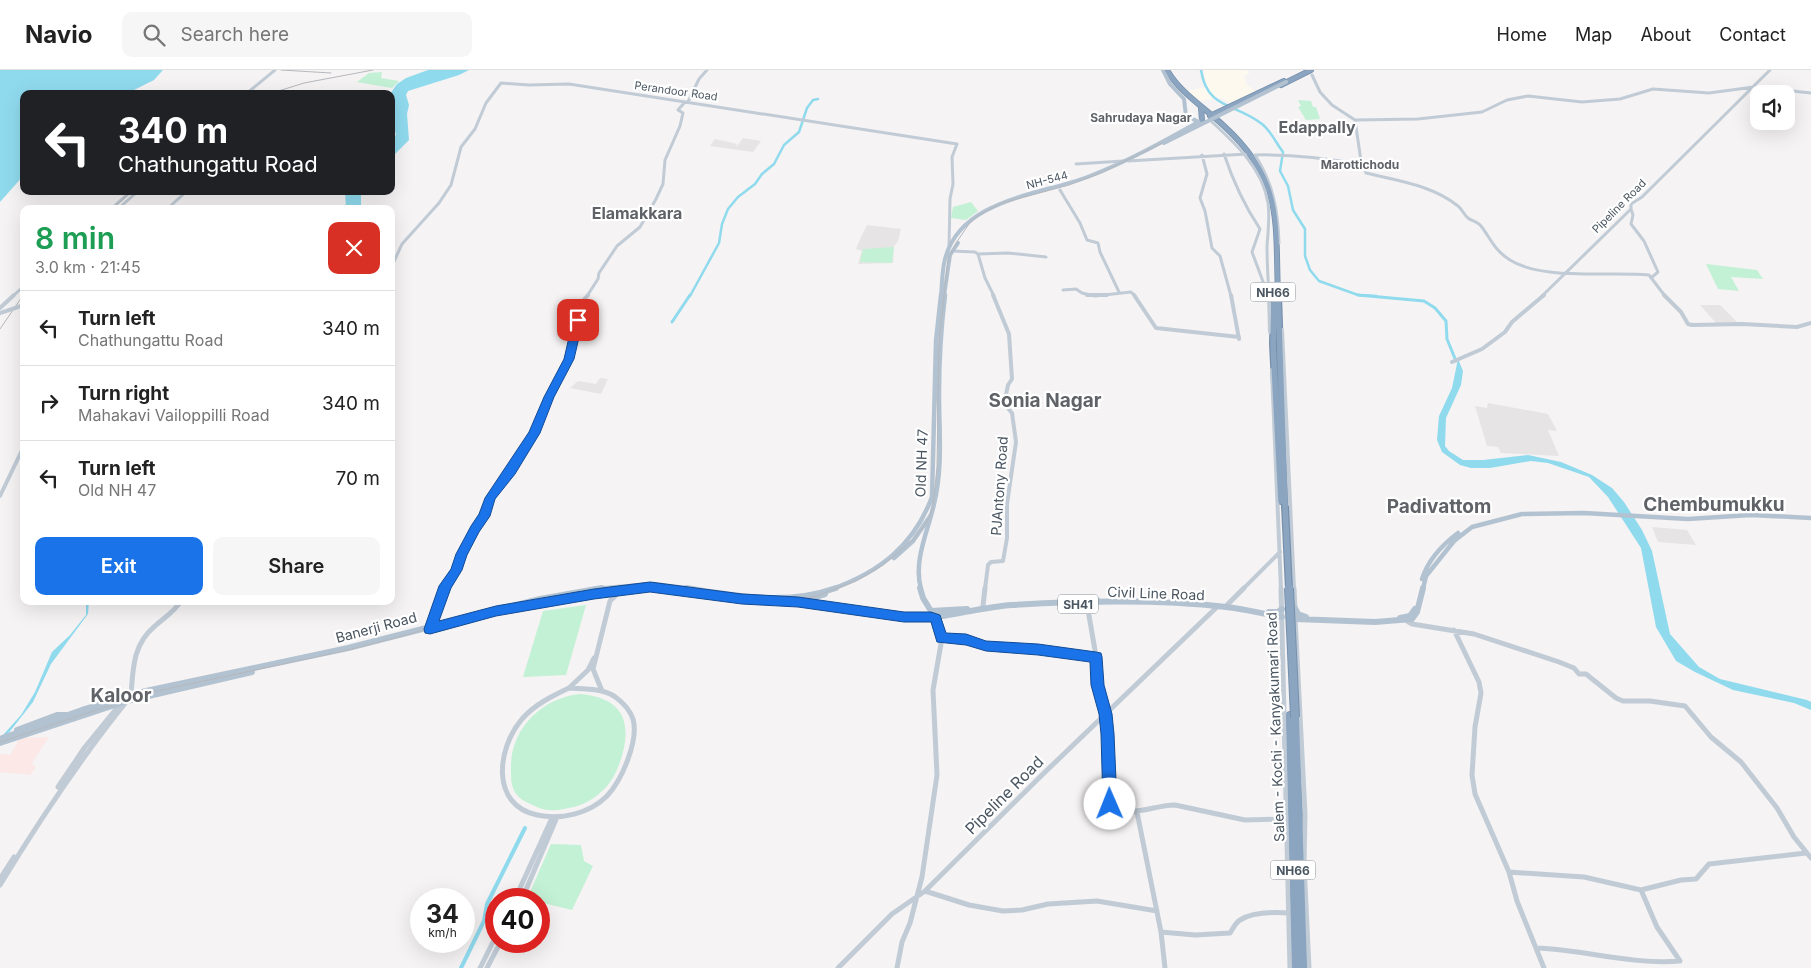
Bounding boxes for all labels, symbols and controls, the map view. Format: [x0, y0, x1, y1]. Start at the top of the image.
search box [122, 12, 472, 57]
text: Navio [25, 20, 92, 49]
icon: search [140, 21, 168, 49]
text: Search here [180, 23, 289, 46]
text: Home [1497, 24, 1547, 45]
text: Map [1575, 24, 1612, 45]
text: About [1640, 24, 1691, 45]
text: Contact [1719, 24, 1786, 45]
street label: Perandoor Road [633, 78, 719, 104]
map controls [1750, 85, 1795, 130]
button: sound [1750, 85, 1795, 130]
text: 340 m [118, 109, 228, 151]
icon: left [35, 110, 100, 175]
district label: Sahrudaya Nagar [1090, 110, 1192, 125]
district label: Edappally [1278, 117, 1356, 137]
text: Chathungattu Road [118, 151, 318, 177]
district label: Marottichodu [1321, 157, 1399, 172]
street label: NH-544 [1025, 168, 1069, 192]
street label: Pipeline Road [1589, 176, 1649, 236]
district label: Elamakkara [592, 203, 682, 223]
text: 8 min [35, 220, 115, 256]
button: close [328, 222, 380, 274]
text: 3.0 km · 21:45 [35, 257, 141, 277]
road number: NH66 [1250, 282, 1296, 302]
pin [557, 299, 599, 341]
icon: arrive [564, 306, 592, 334]
text: Turn left [78, 307, 156, 330]
icon: left [35, 314, 63, 342]
text: 340 m [322, 317, 380, 340]
text: Chathungattu Road [78, 330, 223, 350]
text: Turn right [78, 382, 169, 405]
icon: right [35, 389, 63, 417]
district label: Sonia Nagar [989, 389, 1102, 412]
text: 340 m [322, 392, 380, 415]
text: Mahakavi Vailoppilli Road [78, 405, 270, 425]
street label: Old NH 47 [911, 428, 931, 498]
street label: PJAntony Road [987, 436, 1011, 536]
text: Turn left [78, 457, 156, 480]
icon: left [35, 464, 63, 492]
text: 70 m [336, 467, 380, 490]
text: Old NH 47 [78, 480, 156, 500]
district label: Chembumukku [1643, 493, 1785, 516]
district label: Padivattom [1387, 495, 1491, 518]
button: Exit [35, 537, 203, 595]
button: Share [213, 537, 380, 595]
street label: Civil Line Road [1107, 583, 1205, 603]
road number: SH41 [1058, 594, 1098, 614]
street label: Banerji Road [334, 608, 418, 646]
street label: Salem - Kochi - Kanyakumari Road [1262, 612, 1288, 842]
district label: Kaloor [91, 684, 152, 707]
street label: Pipeline Road [961, 752, 1047, 838]
position arrow [1083, 777, 1135, 829]
road number: NH66 [1270, 860, 1316, 880]
speed limit sign: 40 [485, 888, 550, 953]
text: 34 [426, 899, 459, 929]
text: km/h [428, 925, 457, 940]

